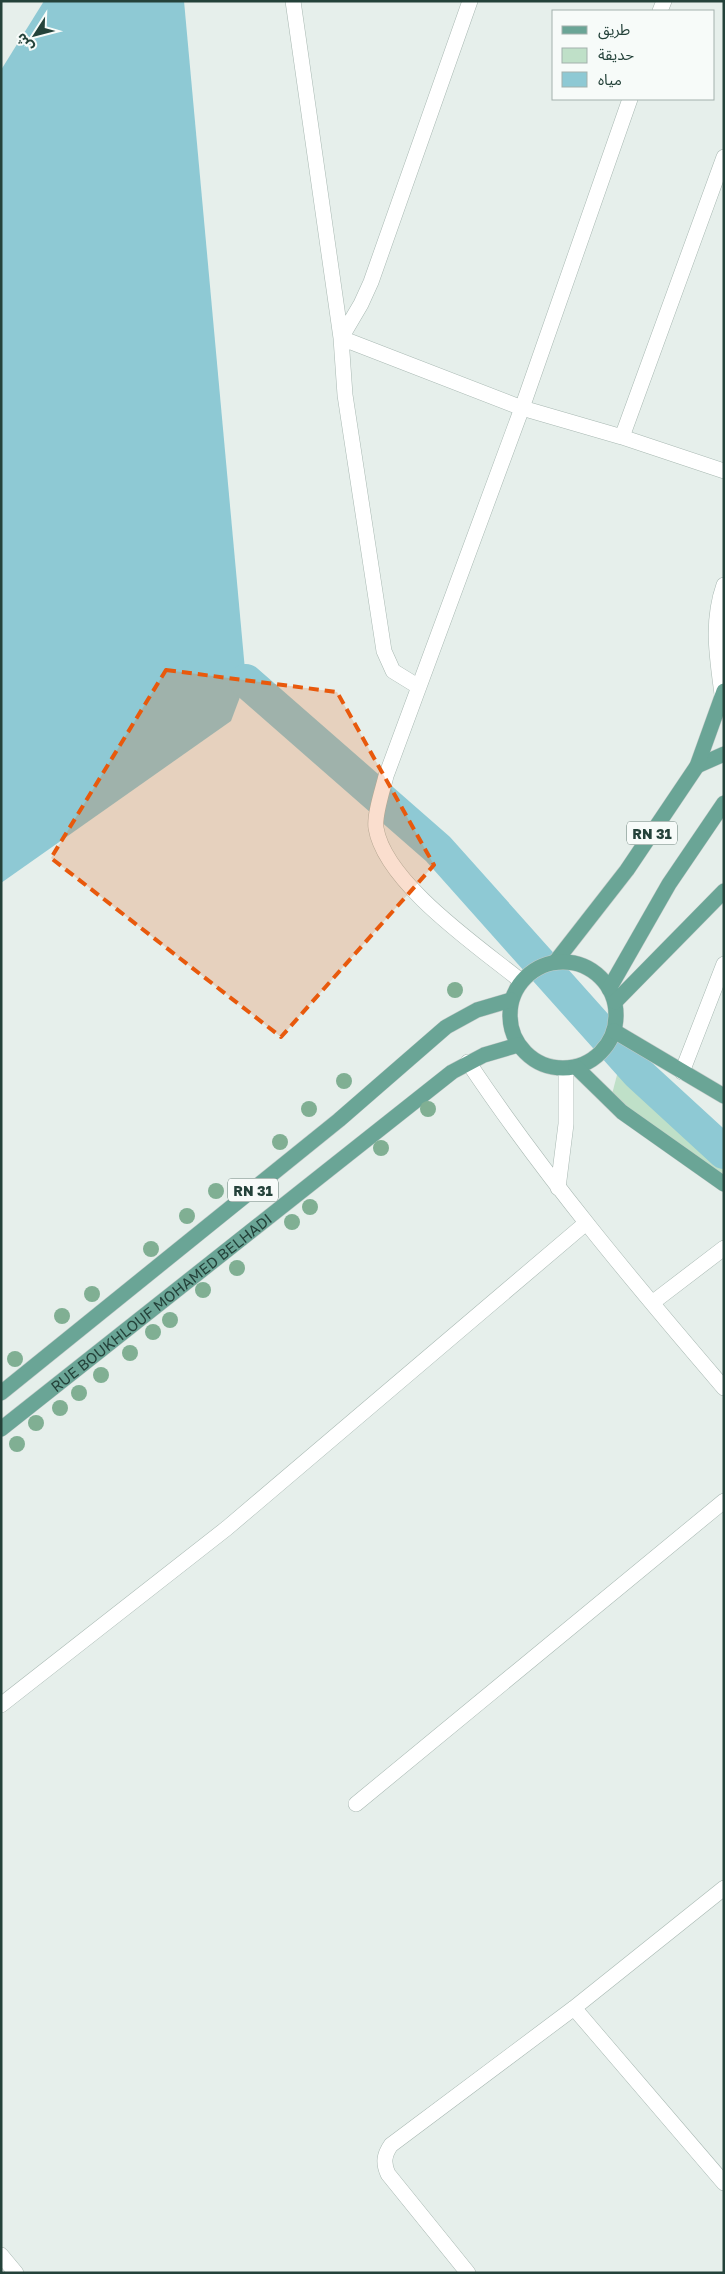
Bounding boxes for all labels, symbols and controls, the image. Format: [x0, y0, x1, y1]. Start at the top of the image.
north arrow [10, 10, 60, 60]
legend [552, 10, 715, 100]
text: طريق [598, 20, 630, 40]
text: ش [12, 30, 37, 56]
text: حديقة [598, 45, 634, 63]
text: مياه [598, 70, 622, 88]
road number: RN 31 [627, 821, 677, 844]
road number: RN 31 [228, 1178, 278, 1202]
street label: RUE BOUKHLOUF MOHAMED BELHADI [47, 1209, 275, 1395]

